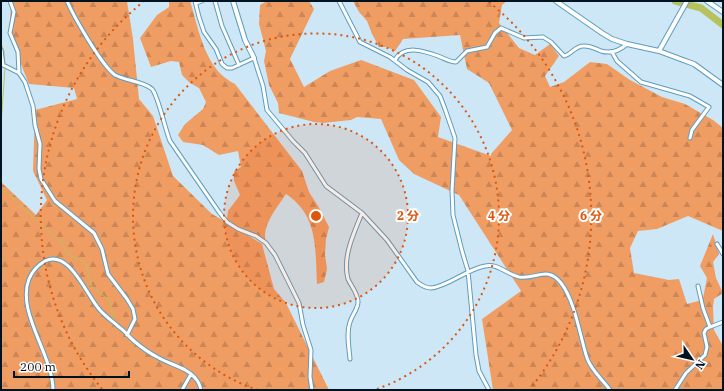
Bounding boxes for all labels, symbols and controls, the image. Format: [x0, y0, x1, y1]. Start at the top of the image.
text: 2 分 [397, 208, 419, 223]
text: 4 分 [488, 208, 510, 223]
text: 6 分 [580, 208, 602, 223]
centre of rings [309, 209, 323, 223]
north arrow [672, 339, 712, 379]
scale bar [14, 353, 129, 379]
text: N [692, 357, 709, 372]
text: 200 m [20, 359, 56, 374]

